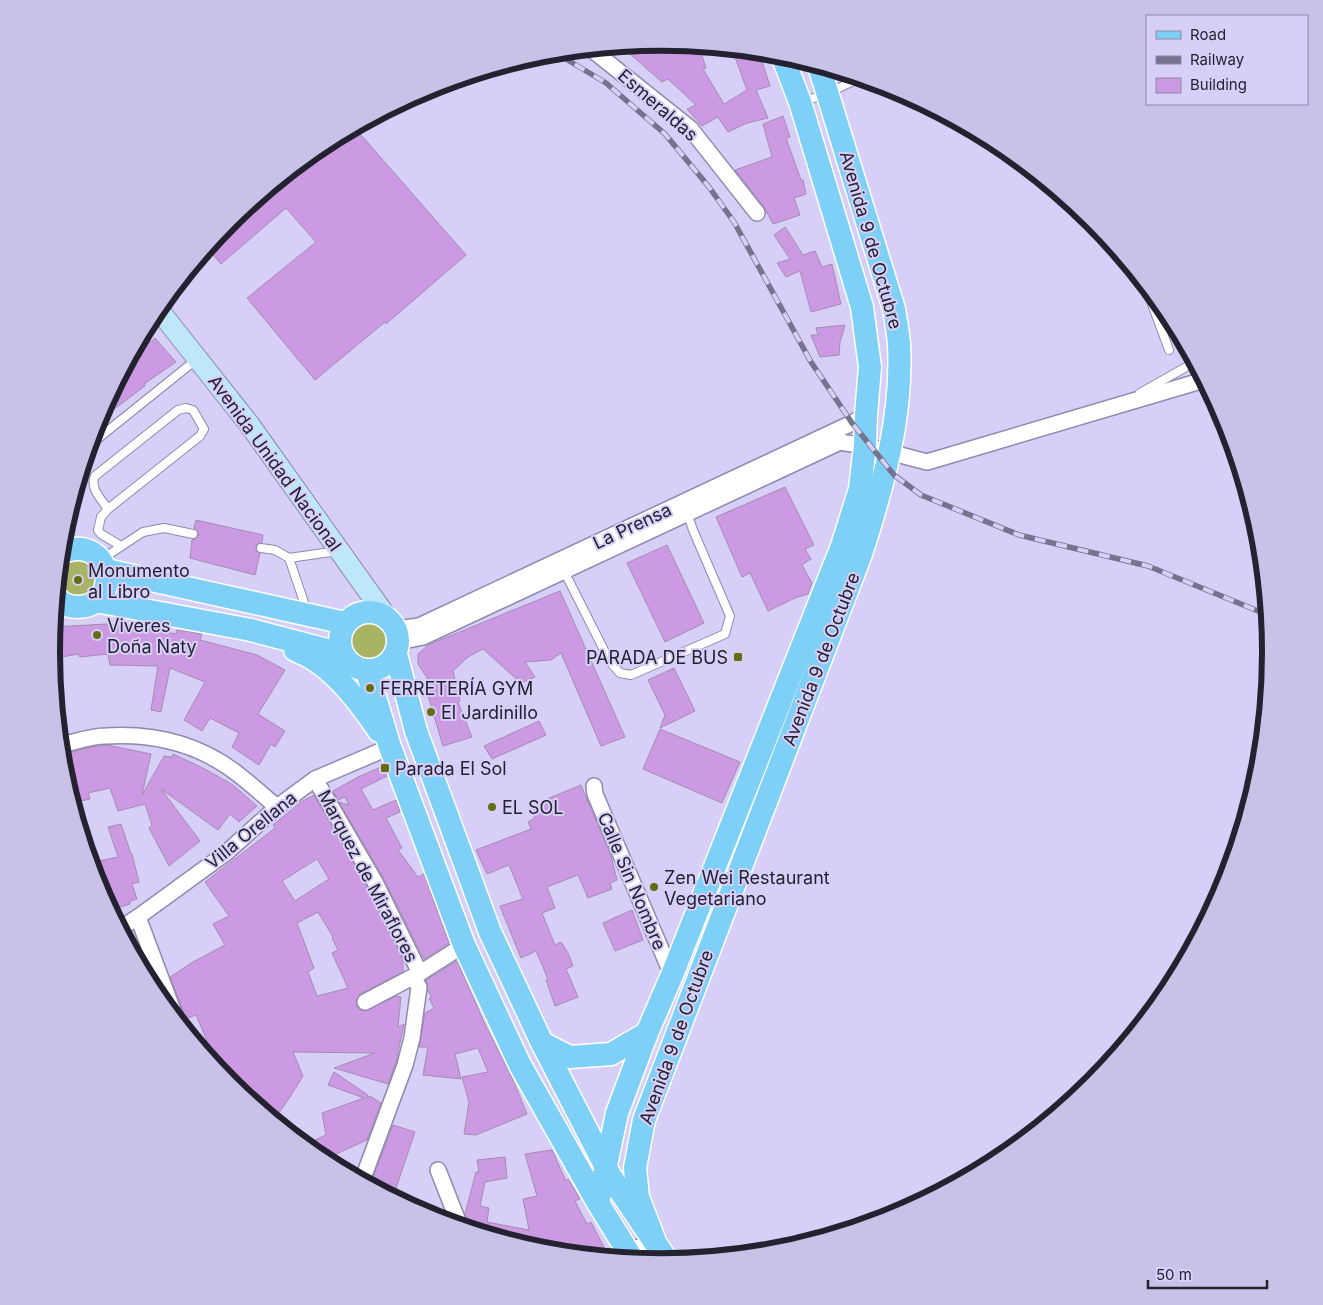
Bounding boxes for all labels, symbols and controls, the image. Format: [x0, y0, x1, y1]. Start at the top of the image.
legend [1146, 15, 1308, 105]
text: Road [1190, 25, 1226, 44]
text: Railway [1190, 50, 1245, 69]
street label: Esmeraldas [614, 65, 702, 145]
text: Building [1190, 75, 1247, 94]
street label: Avenida 9 de Octubre [836, 149, 906, 331]
street label: Avenida Unidad Nacional [204, 371, 346, 555]
street label: La Prensa [589, 499, 675, 553]
place label: Monumento al Libro [88, 560, 190, 602]
street label: Avenida 9 de Octubre [778, 569, 864, 749]
marker: Monumento al Libro [72, 574, 84, 586]
place label: Viveres Doña Naty [107, 615, 197, 657]
marker: Viveres Doña Naty [91, 629, 103, 641]
place label: PARADA DE BUS [586, 647, 728, 668]
marker: PARADA DE BUS [732, 651, 744, 663]
place label: FERRETERÍA GYM [380, 677, 533, 699]
marker: FERRETERÍA GYM [364, 682, 376, 694]
place label: El Jardinillo [441, 702, 538, 723]
marker: El Jardinillo [425, 706, 437, 718]
place label: Parada El Sol [395, 758, 507, 779]
marker: Parada El Sol [379, 762, 391, 774]
street label: Marquez de Miraflores [314, 786, 422, 966]
street label: Villa Orellana [201, 787, 301, 873]
place label: EL SOL [502, 797, 564, 818]
marker: EL SOL [486, 801, 498, 813]
street label: Calle Sin Nombre [594, 809, 670, 953]
place label: Zen Wei Restaurant Vegetariano [664, 867, 830, 909]
marker: Zen Wei Restaurant Vegetariano [648, 881, 660, 893]
street label: Avenida 9 de Octubre [635, 947, 717, 1127]
scale bar [1148, 1258, 1267, 1290]
text: 50 m [1156, 1265, 1192, 1284]

